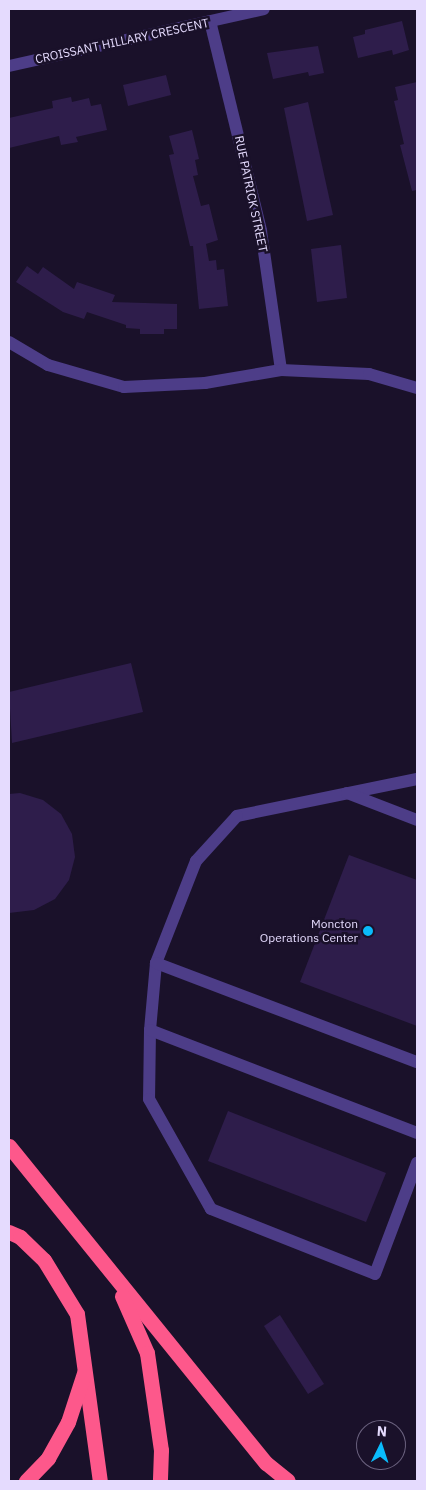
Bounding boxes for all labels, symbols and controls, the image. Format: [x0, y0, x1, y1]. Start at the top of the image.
street label: CROISSANT HILLARY CRESCENT [34, 16, 210, 66]
street label: RUE PATRICK STREET [232, 135, 270, 253]
place label: Moncton Operations Center [260, 917, 358, 945]
marker: Moncton Operations Center [362, 925, 374, 937]
north arrow [356, 1420, 406, 1470]
text: N [376, 1422, 388, 1440]

